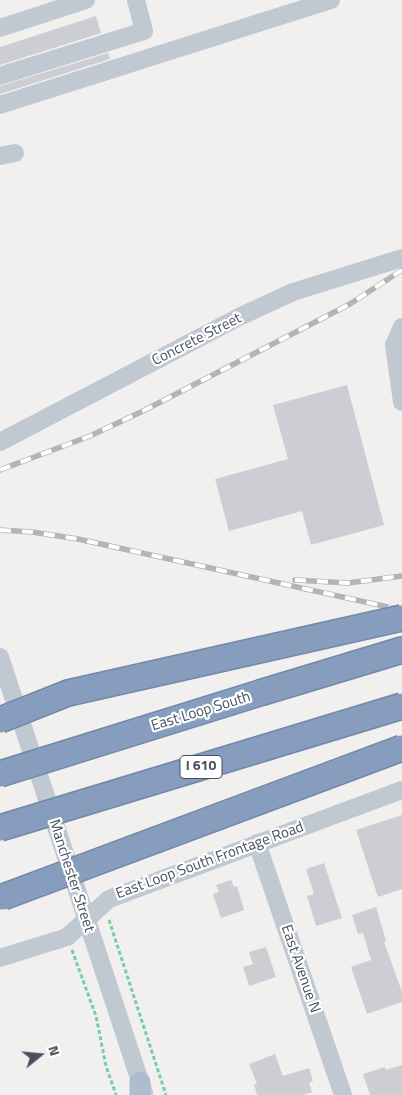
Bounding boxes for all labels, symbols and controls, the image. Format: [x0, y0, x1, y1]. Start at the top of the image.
street label: Concrete Street [149, 310, 245, 370]
street label: East Loop South [149, 688, 253, 736]
road number: I 610 [180, 756, 222, 779]
street label: Manchester Street [44, 817, 98, 935]
street label: East Loop South Frontage Road [114, 819, 306, 903]
street label: East Avenue N [277, 923, 323, 1015]
north arrow [15, 1030, 65, 1080]
text: N [43, 1043, 66, 1058]

